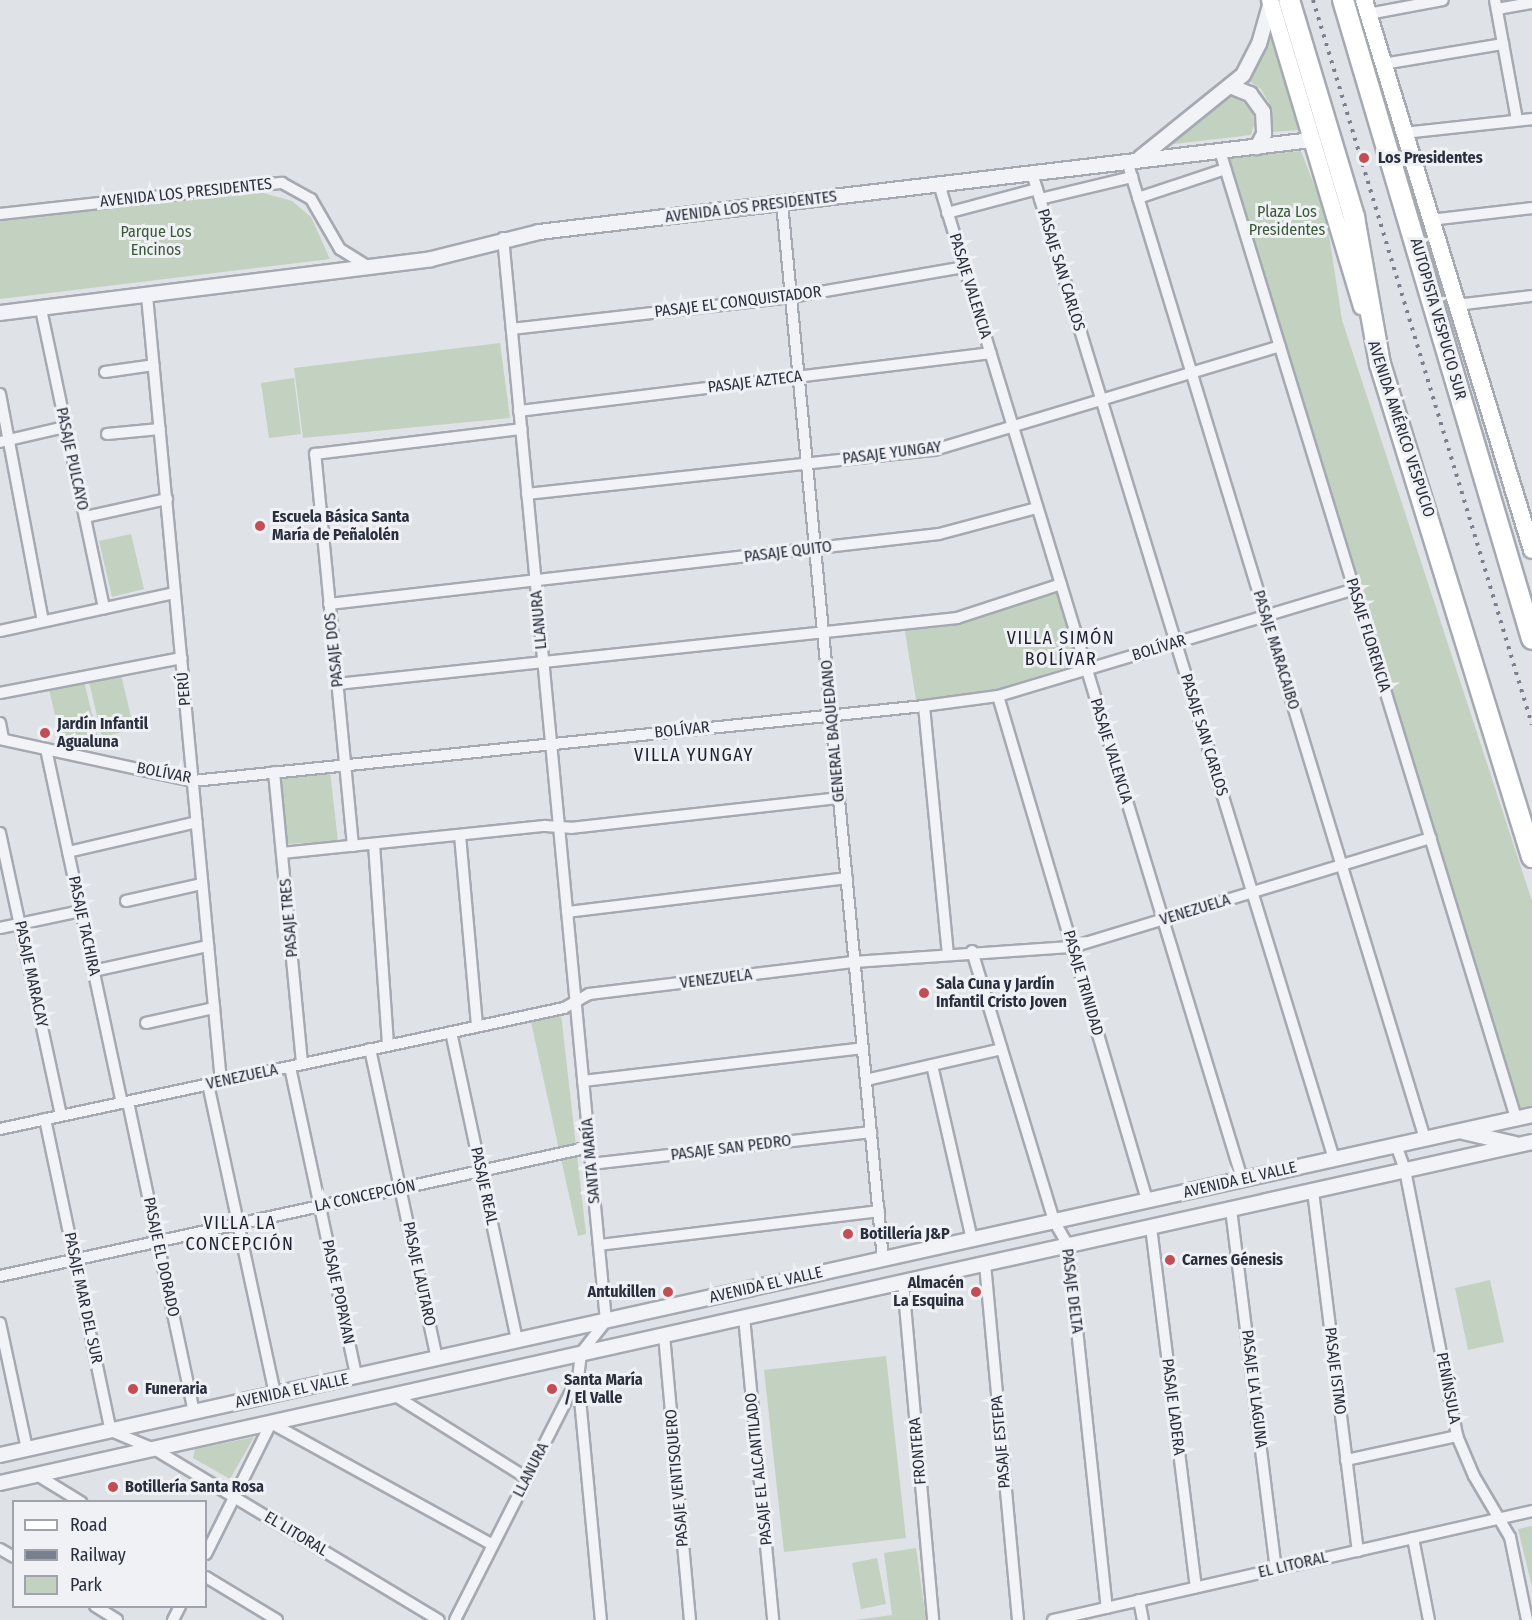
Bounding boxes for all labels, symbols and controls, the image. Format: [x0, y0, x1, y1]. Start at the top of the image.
place label: Los Presidentes [1378, 148, 1483, 168]
marker: Los Presidentes [1355, 149, 1373, 167]
street label: AVENIDA LOS PRESIDENTES [99, 174, 273, 212]
street label: AVENIDA LOS PRESIDENTES [664, 187, 838, 227]
park label: Plaza Los Presidentes [1249, 202, 1325, 240]
street label: PASAJE SAN CARLOS [1033, 206, 1089, 334]
park label: Parque Los Encinos [120, 222, 192, 260]
street label: PASAJE VALENCIA [945, 231, 995, 341]
street label: AUTOPISTA VESPUCIO SUR [1406, 236, 1470, 402]
street label: PASAJE EL CONQUISTADOR [653, 282, 823, 322]
street label: AVENIDA AMÉRICO VESPUCIO [1363, 338, 1439, 520]
street label: PASAJE AZTECA [707, 367, 803, 397]
street label: PASAJE PULCAYO [52, 406, 92, 512]
street label: PASAJE YUNGAY [841, 437, 943, 469]
place label: Escuela Básica Santa María de Peñalolén [272, 507, 409, 545]
marker: Escuela Básica Santa María de Peñalolén [253, 519, 267, 533]
street label: PASAJE QUITO [743, 537, 833, 567]
street label: PASAJE FLORENCIA [1342, 576, 1394, 694]
street label: PASAJE MARACAIBO [1249, 588, 1303, 712]
street label: LLANURA [527, 590, 551, 650]
street label: PASAJE DOS [321, 612, 347, 688]
district label: VILLA SIMÓN BOLÍVAR [1007, 628, 1115, 670]
street label: BOLÍVAR [1130, 631, 1188, 665]
street label: GENERAL BAQUEDANO [817, 659, 849, 803]
street label: PERÚ [173, 671, 195, 707]
street label: PASAJE SAN CARLOS [1176, 671, 1232, 799]
street label: PASAJE VALENCIA [1086, 696, 1136, 806]
place label: Jardín Infantil Agualuna [57, 714, 148, 752]
street label: BOLÍVAR [654, 718, 710, 742]
marker: Jardín Infantil Agualuna [38, 726, 52, 740]
district label: VILLA YUNGAY [634, 744, 754, 766]
street label: BOLÍVAR [135, 758, 193, 788]
street label: PASAJE TACHIRA [64, 874, 104, 978]
street label: PASAJE TRES [276, 878, 302, 958]
street label: VENEZUELA [1157, 890, 1233, 930]
street label: PASAJE MARACAY [10, 919, 52, 1029]
street label: PASAJE TRINIDAD [1059, 928, 1107, 1038]
street label: VENEZUELA [679, 965, 753, 993]
place label: Sala Cuna y Jardín Infantil Cristo Joven [936, 974, 1067, 1012]
marker: Sala Cuna y Jardín Infantil Cristo Joven [917, 986, 931, 1000]
street label: VENEZUELA [205, 1060, 279, 1094]
street label: SANTA MARÍA [578, 1117, 604, 1205]
street label: PASAJE SAN PEDRO [670, 1131, 792, 1165]
street label: PASAJE REAL [466, 1145, 502, 1227]
street label: AVENIDA EL VALLE [1182, 1158, 1298, 1202]
street label: LA CONCEPCIÓN [313, 1176, 417, 1216]
street label: PASAJE EL DORADO [139, 1195, 183, 1319]
district label: VILLA LA CONCEPCIÓN [185, 1213, 295, 1256]
street label: PASAJE LAUTARO [399, 1220, 439, 1328]
place label: Botillería J&P [860, 1224, 950, 1244]
marker: Botillería J&P [841, 1227, 855, 1241]
street label: PASAJE MAR DEL SUR [60, 1231, 106, 1365]
street label: PASAJE POPAYAN [318, 1238, 358, 1346]
street label: PASAJE DELTA [1057, 1247, 1087, 1335]
place label: Carnes Génesis [1182, 1250, 1283, 1270]
marker: Carnes Génesis [1163, 1253, 1177, 1267]
street label: AVENIDA EL VALLE [708, 1263, 824, 1307]
place label: Almacén La Esquina [893, 1273, 964, 1311]
place label: Antukillen [588, 1282, 656, 1302]
marker: Antukillen [661, 1285, 675, 1299]
marker: Almacén La Esquina [969, 1285, 983, 1299]
street label: PASAJE ISTMO [1320, 1326, 1350, 1416]
street label: PASAJE LA LAGUNA [1237, 1329, 1271, 1449]
street label: PENÍNSULA [1432, 1351, 1464, 1425]
street label: PASAJE LADERA [1158, 1358, 1188, 1456]
street label: AVENIDA EL VALLE [234, 1370, 350, 1412]
place label: Santa María / El Valle [564, 1370, 643, 1408]
place label: Funeraria [145, 1379, 208, 1399]
marker: Funeraria [126, 1382, 140, 1396]
marker: Santa María / El Valle [545, 1382, 559, 1396]
street label: PASAJE EL ALCANTILADO [741, 1392, 777, 1546]
street label: PASAJE ESTEPA [987, 1395, 1015, 1489]
street label: PASAJE VENTISQUERO [661, 1408, 693, 1548]
street label: FRONTERA [905, 1417, 931, 1485]
street label: LLANURA [509, 1439, 553, 1501]
place label: Botillería Santa Rosa [125, 1477, 264, 1497]
marker: Botillería Santa Rosa [106, 1480, 120, 1494]
legend [12, 1500, 207, 1608]
street label: EL LITORAL [261, 1508, 331, 1560]
text: Road [70, 1514, 107, 1536]
text: Railway [70, 1544, 126, 1566]
street label: EL LITORAL [1256, 1548, 1330, 1582]
text: Park [70, 1574, 102, 1596]

